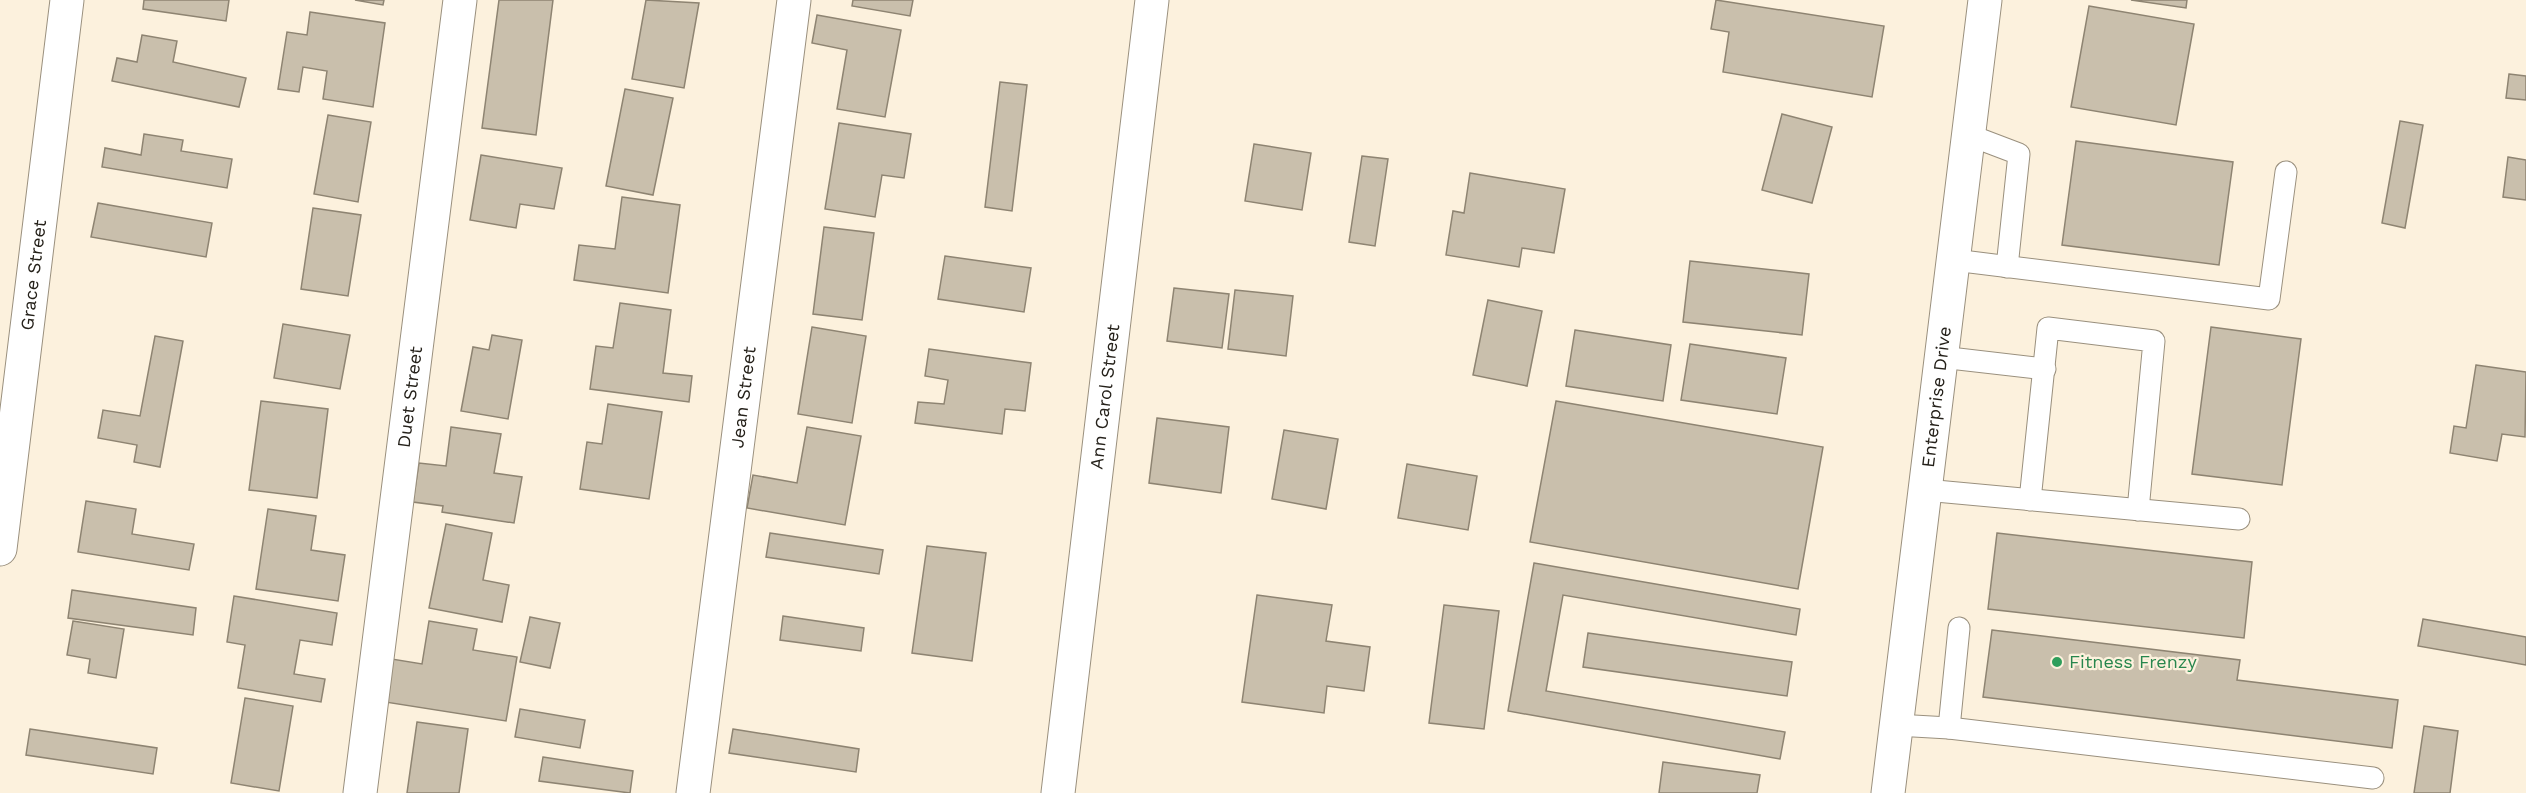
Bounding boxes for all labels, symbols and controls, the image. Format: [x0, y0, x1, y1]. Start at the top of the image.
street label: Grace Street [16, 218, 50, 331]
street label: Ann Carol Street [1085, 323, 1124, 470]
street label: Enterprise Drive [1917, 325, 1955, 469]
street label: Duet Street [393, 345, 426, 449]
street label: Jean Street [726, 345, 760, 449]
place label: Fitness Frenzy [2069, 651, 2197, 672]
marker: Fitness Frenzy [2050, 655, 2064, 669]

